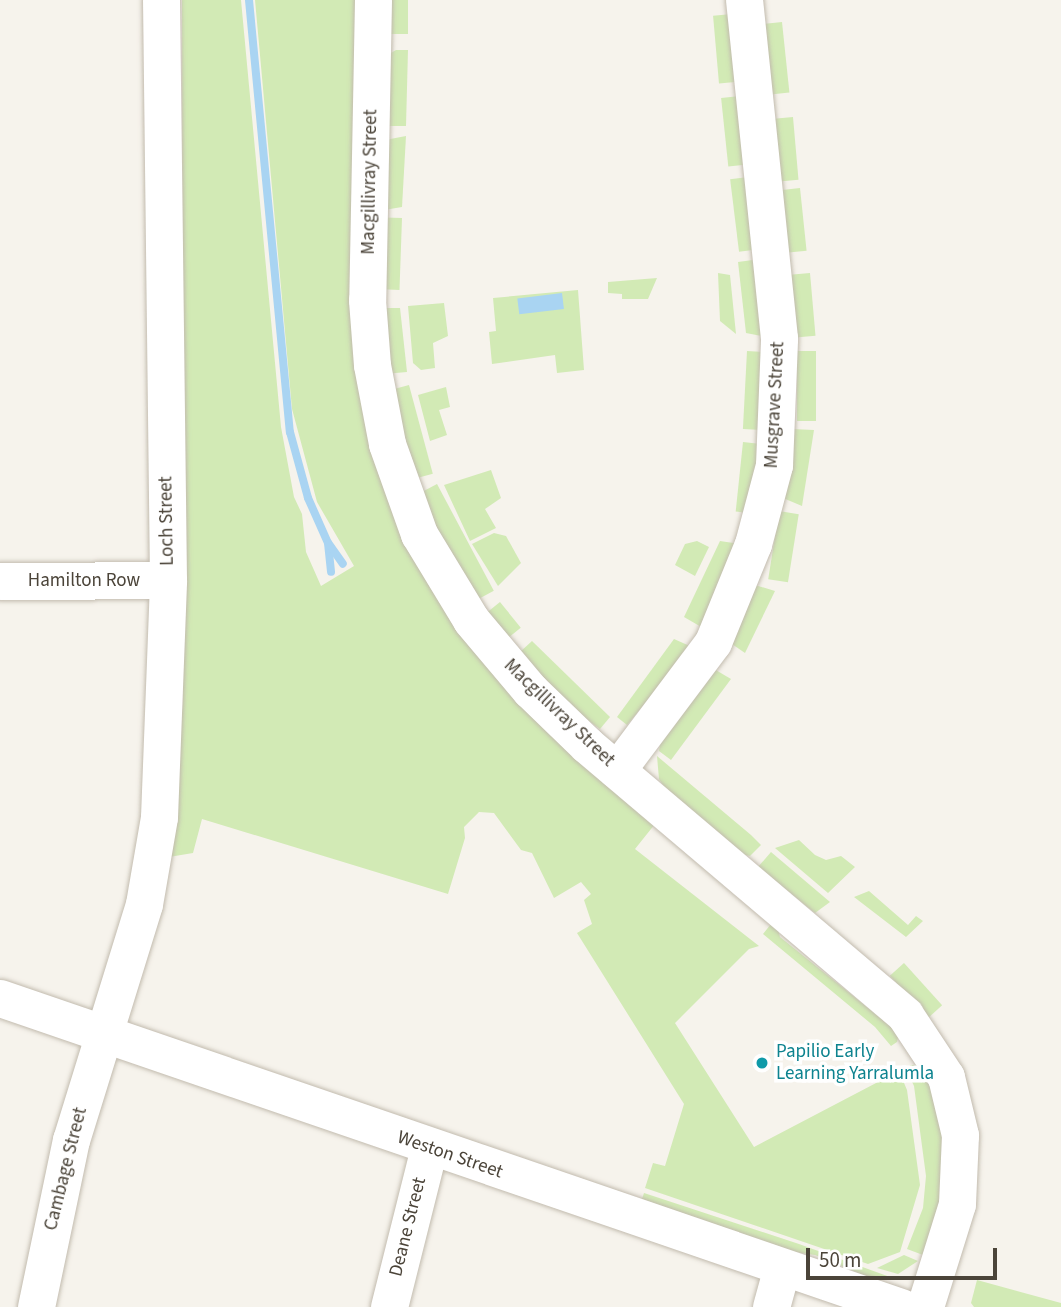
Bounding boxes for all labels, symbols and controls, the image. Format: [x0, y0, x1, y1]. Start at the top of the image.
street label: Macgillivray Street [357, 109, 383, 255]
street label: Musgrave Street [760, 341, 790, 469]
street label: Loch Street [155, 476, 179, 566]
street label: Hamilton Row [28, 570, 140, 592]
street label: Macgillivray Street [499, 654, 619, 772]
place label: Papilio Early Learning Yarralumla [776, 1041, 934, 1085]
marker: Papilio Early Learning Yarralumla [754, 1055, 770, 1071]
street label: Cambage Street [40, 1105, 92, 1233]
street label: Weston Street [394, 1126, 506, 1184]
street label: Deane Street [385, 1175, 431, 1279]
scale bar [809, 1234, 1000, 1278]
text: 50 m [819, 1245, 861, 1275]

